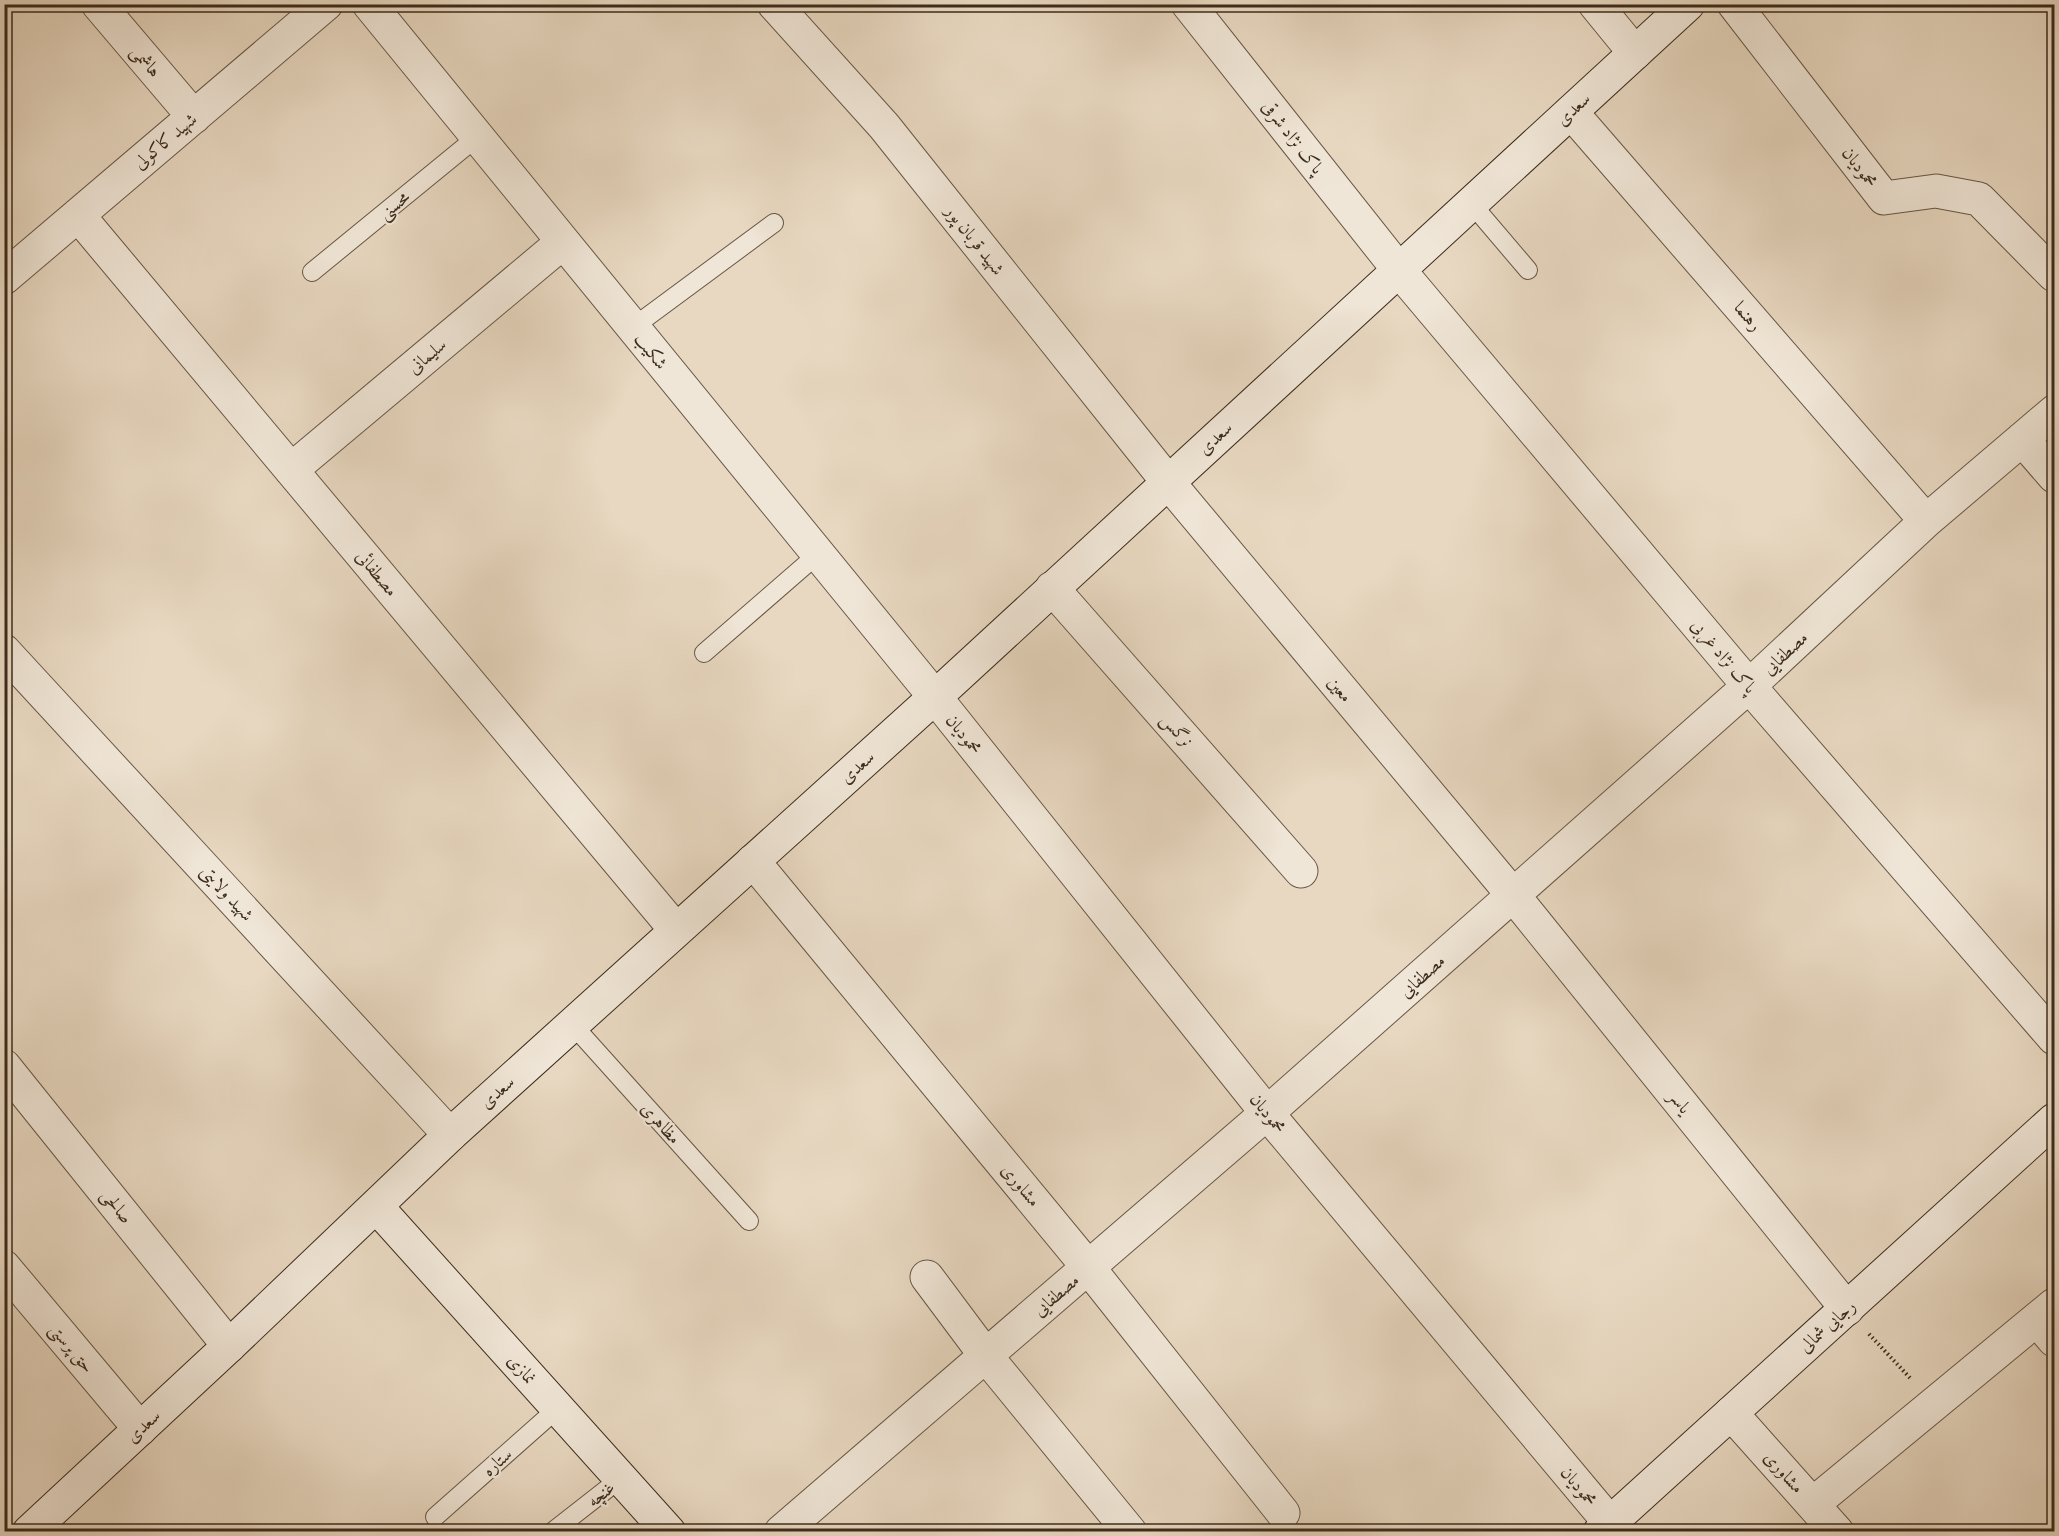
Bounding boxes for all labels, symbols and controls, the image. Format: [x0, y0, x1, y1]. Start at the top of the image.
street label: هاشمی [125, 40, 166, 82]
street label: سعدی [1551, 88, 1595, 130]
street label: پاک نژاد شرقی [1256, 96, 1330, 181]
street label: شهید کاکولی [129, 108, 202, 175]
street label: محمودیان [1837, 142, 1883, 192]
street label: محسنی [374, 186, 416, 226]
street label: شهید قربان پور [938, 199, 1009, 281]
street label: رهنما [1729, 297, 1767, 335]
street label: شکیب [629, 328, 672, 375]
street label: سلیمانی [403, 333, 451, 379]
street label: سعدی [1193, 417, 1237, 459]
street label: مصطفائی [351, 545, 403, 601]
street label: پاک نژاد غربی [1685, 614, 1763, 700]
street label: مصطفایی [1758, 627, 1813, 680]
street label: معین [1323, 671, 1357, 707]
street label: نرگس [1155, 708, 1198, 752]
street label: محمودیان [941, 709, 987, 759]
street label: سعدی [835, 746, 879, 788]
street label: شهید ولایتی [195, 861, 258, 926]
street label: مصطفایی [1395, 950, 1450, 1003]
street label: سعدی [475, 1071, 519, 1113]
street label: یاسر [1662, 1084, 1697, 1120]
street label: محمودیان [1245, 1088, 1291, 1138]
street label: مظاهری [636, 1097, 686, 1149]
street label: مشاوری [997, 1159, 1045, 1211]
street label: صالحی [96, 1184, 138, 1229]
street label: مصطفایی [1028, 1269, 1084, 1322]
street label: رجایی شمالی [1794, 1295, 1861, 1358]
street label: حق پرستی [43, 1319, 99, 1379]
street label: نمازی [503, 1349, 541, 1389]
street label: سعدی [121, 1405, 165, 1447]
street label: ستاره [477, 1443, 517, 1481]
street label: مشاوری [1759, 1446, 1809, 1498]
street label: محمودیان [1556, 1462, 1602, 1510]
street label: غنچه [583, 1476, 620, 1513]

